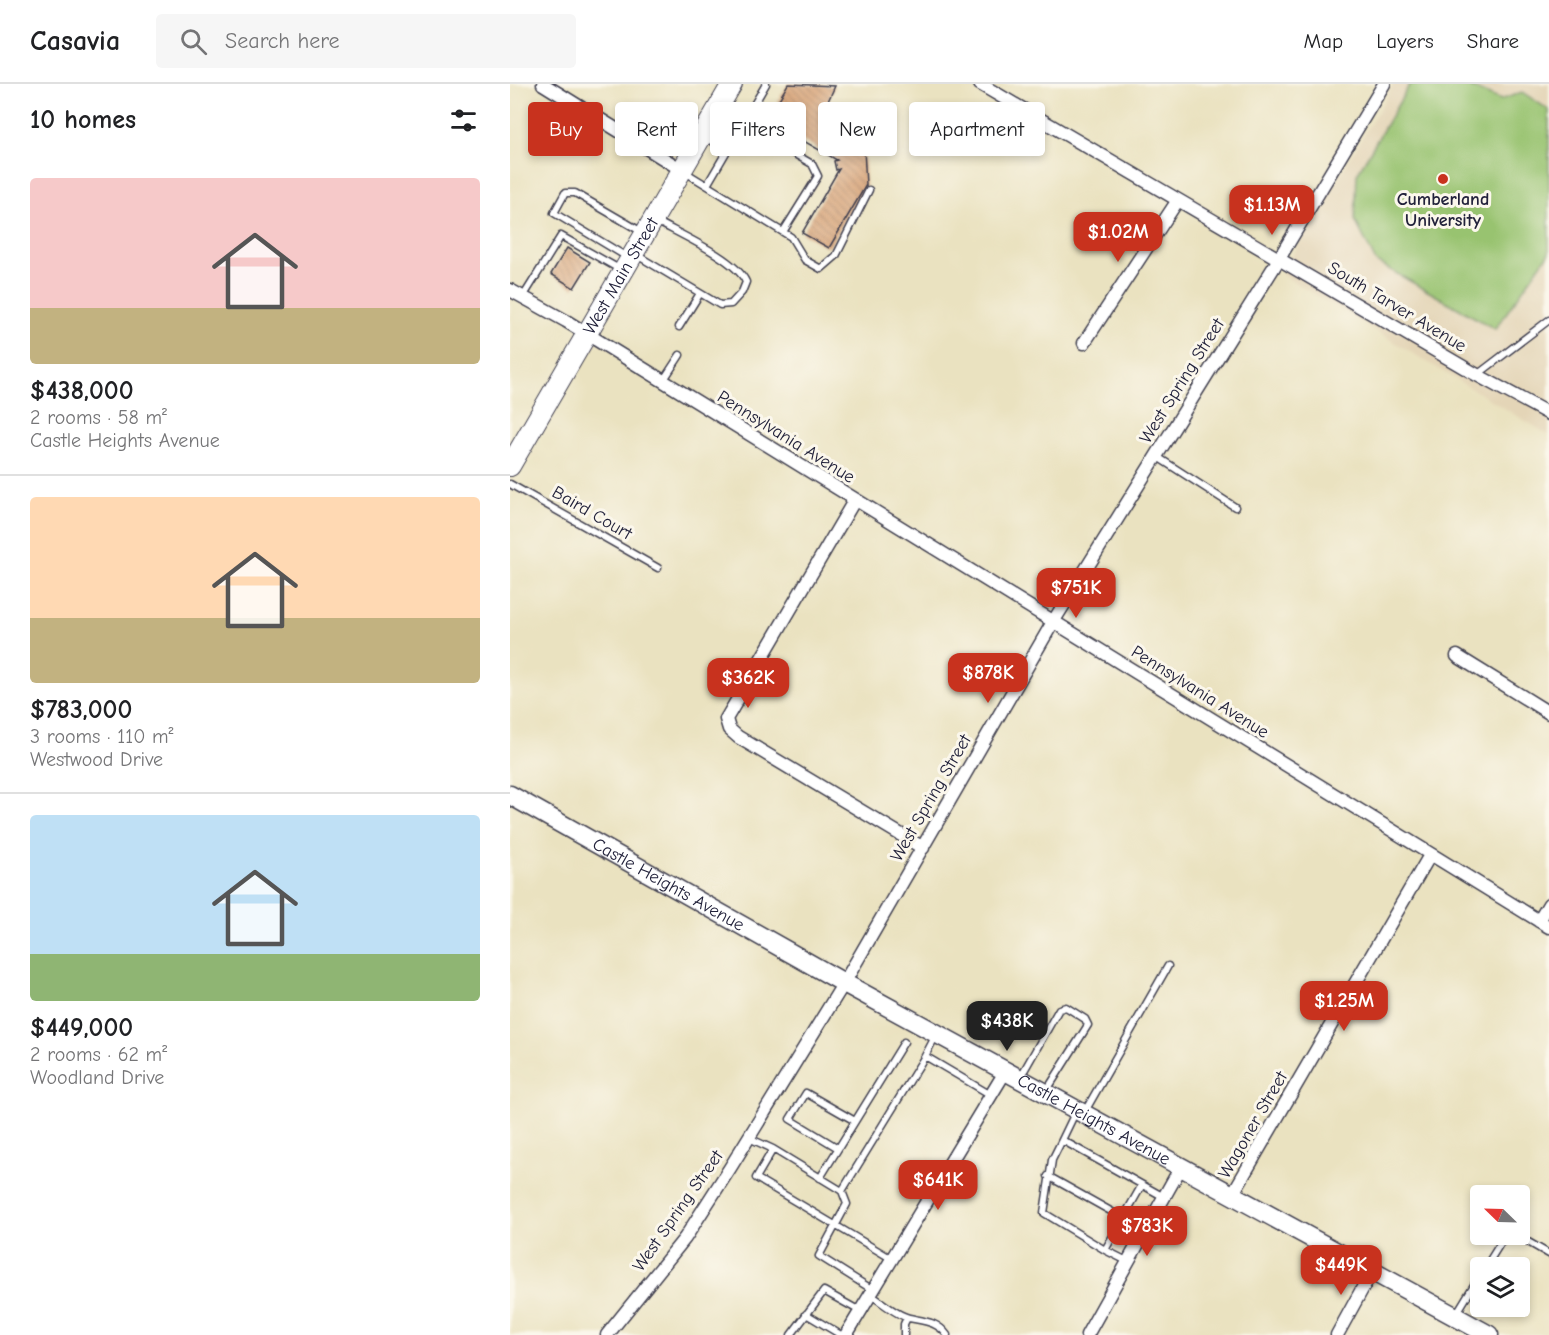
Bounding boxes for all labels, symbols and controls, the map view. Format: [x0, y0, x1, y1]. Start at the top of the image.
search box [156, 14, 576, 68]
text: Casavia [30, 25, 120, 57]
icon: search [177, 25, 210, 58]
text: Search here [225, 28, 340, 54]
text: Map [1304, 29, 1343, 53]
text: Layers [1376, 29, 1434, 53]
text: Share [1467, 29, 1519, 53]
chip: Buy [528, 102, 603, 156]
chip: Rent [615, 102, 698, 156]
chip: Filters [710, 102, 806, 156]
chip: New [818, 102, 897, 156]
chip: Apartment [909, 102, 1045, 156]
icon: filters [447, 104, 480, 137]
text: 10 homes [30, 105, 136, 135]
marker: Cumberland University [1436, 172, 1450, 186]
pin: $1.13M [1223, 185, 1321, 236]
place label: Cumberland University [1397, 189, 1489, 231]
text: $1.13M [1243, 193, 1301, 216]
pin: $1.02M [1069, 212, 1167, 263]
street label: West Main Street [578, 213, 663, 338]
icon: home [201, 217, 309, 325]
text: $1.02M [1087, 220, 1149, 243]
street label: South Tarver Avenue [1324, 257, 1470, 357]
street label: West Spring Street [1135, 314, 1229, 447]
text: $438,000 [30, 376, 134, 406]
street label: Pennsylvania Avenue [713, 386, 859, 488]
text: 2 rooms · 58 m² [30, 406, 167, 429]
text: Castle Heights Avenue [30, 429, 220, 452]
street label: Baird Court [548, 482, 636, 545]
icon: home [201, 536, 309, 644]
pin: $751K [1034, 568, 1118, 619]
text: $751K [1051, 576, 1101, 599]
street label: Pennsylvania Avenue [1127, 641, 1273, 743]
pin: $878K [946, 653, 1030, 704]
pin: $362K [706, 658, 790, 709]
text: $878K [962, 661, 1014, 684]
text: $362K [721, 666, 775, 689]
text: $783,000 [30, 695, 132, 725]
text: 3 rooms · 110 m² [30, 725, 174, 748]
street label: West Spring Street [886, 730, 976, 865]
text: Westwood Drive [30, 748, 163, 771]
street label: Castle Heights Avenue [589, 833, 748, 935]
icon: home [201, 854, 309, 962]
pin: $1.25M [1295, 981, 1393, 1032]
text: $1.25M [1314, 989, 1374, 1012]
pin: $438K [965, 1001, 1049, 1052]
text: $438K [981, 1009, 1033, 1032]
text: $449,000 [30, 1013, 133, 1043]
text: 2 rooms · 62 m² [30, 1043, 167, 1066]
text: Woodland Drive [30, 1066, 164, 1089]
street label: Wagoner Street [1214, 1067, 1293, 1182]
street label: Castle Heights Avenue [1014, 1069, 1174, 1170]
street label: West Spring Street [628, 1146, 728, 1276]
pin: $641K [896, 1160, 980, 1211]
text: $641K [913, 1168, 964, 1191]
north arrow [1470, 1185, 1530, 1245]
map controls [1470, 1185, 1530, 1317]
pin: $783K [1105, 1206, 1189, 1257]
text: $783K [1121, 1214, 1173, 1237]
pin: $449K [1299, 1245, 1383, 1296]
text: $449K [1315, 1253, 1367, 1276]
button: layers [1470, 1257, 1530, 1317]

